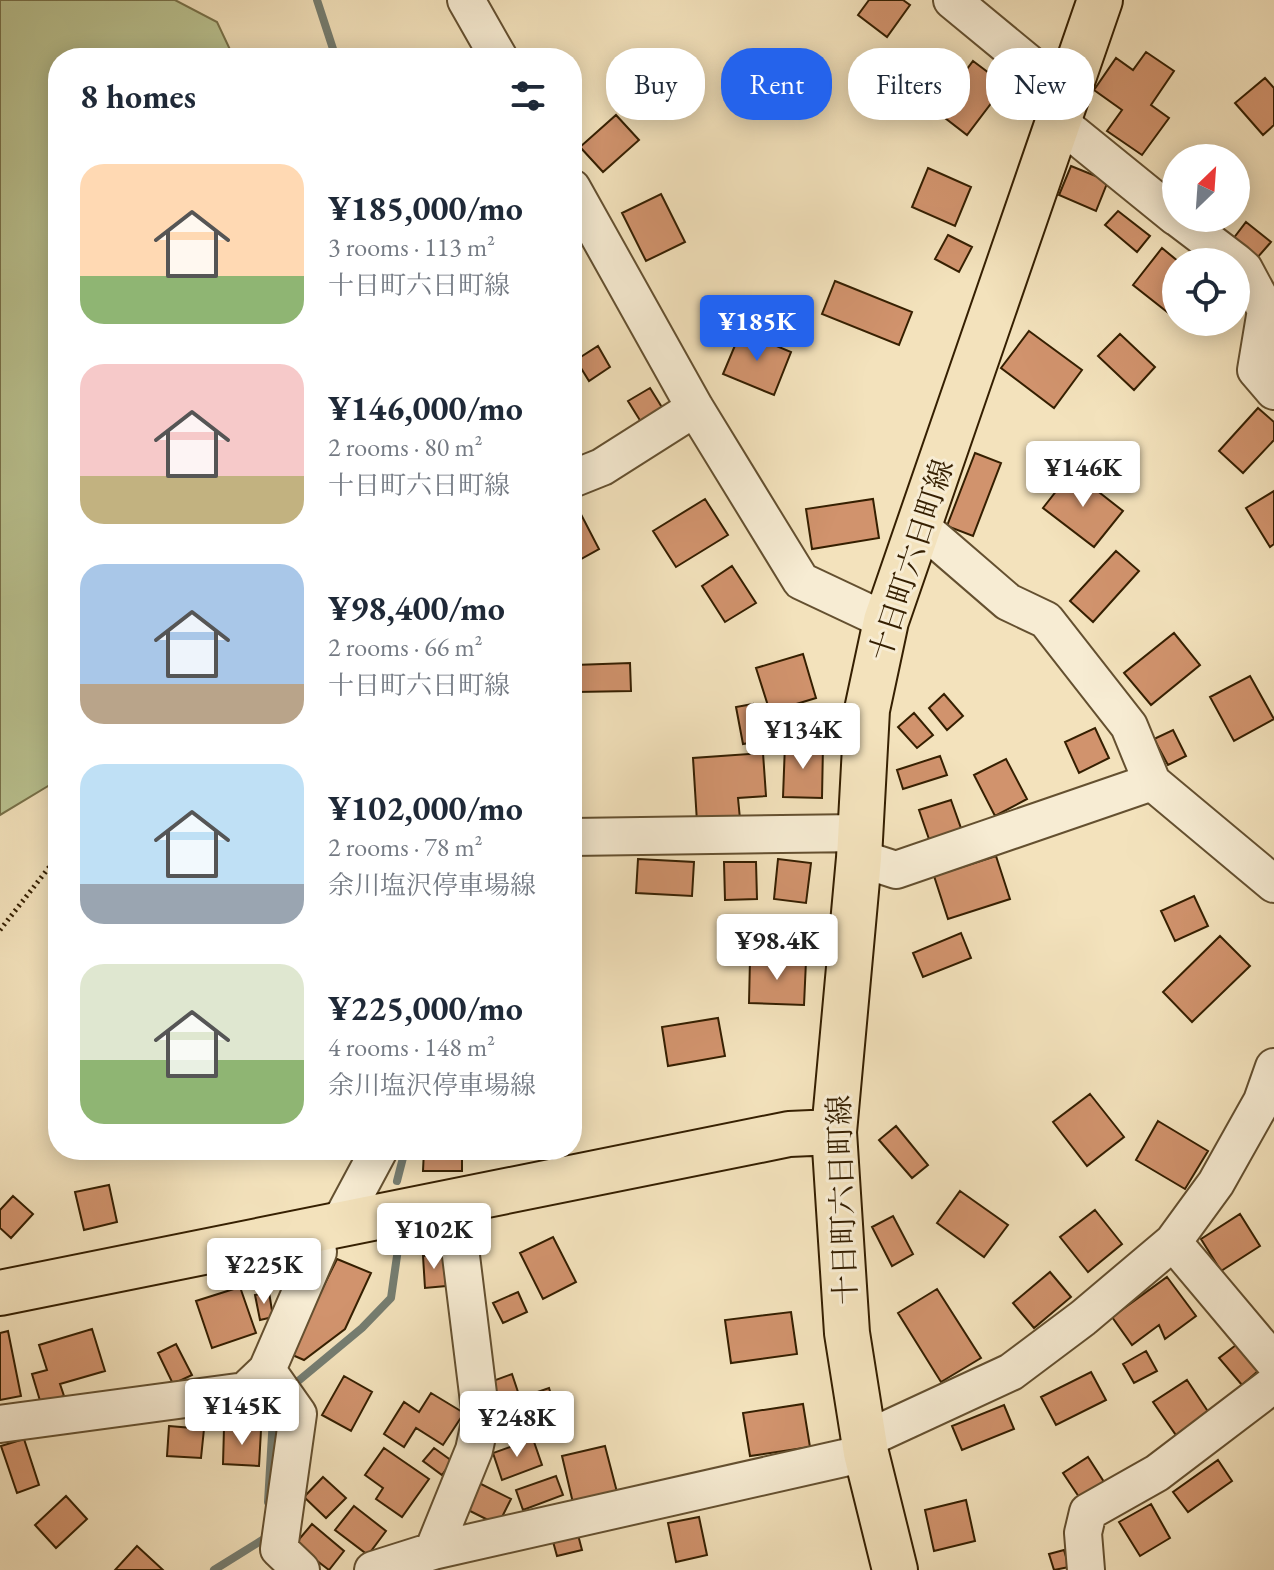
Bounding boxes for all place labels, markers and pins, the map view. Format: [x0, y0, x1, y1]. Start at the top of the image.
pin: ¥185K [701, 295, 813, 363]
pin: ¥146K [1027, 441, 1139, 509]
pin: ¥134K [747, 703, 859, 771]
pin: ¥98.4K [712, 914, 842, 982]
pin: ¥102K [378, 1203, 490, 1271]
pin: ¥225K [208, 1238, 320, 1306]
pin: ¥145K [186, 1379, 298, 1447]
pin: ¥248K [461, 1391, 573, 1459]

